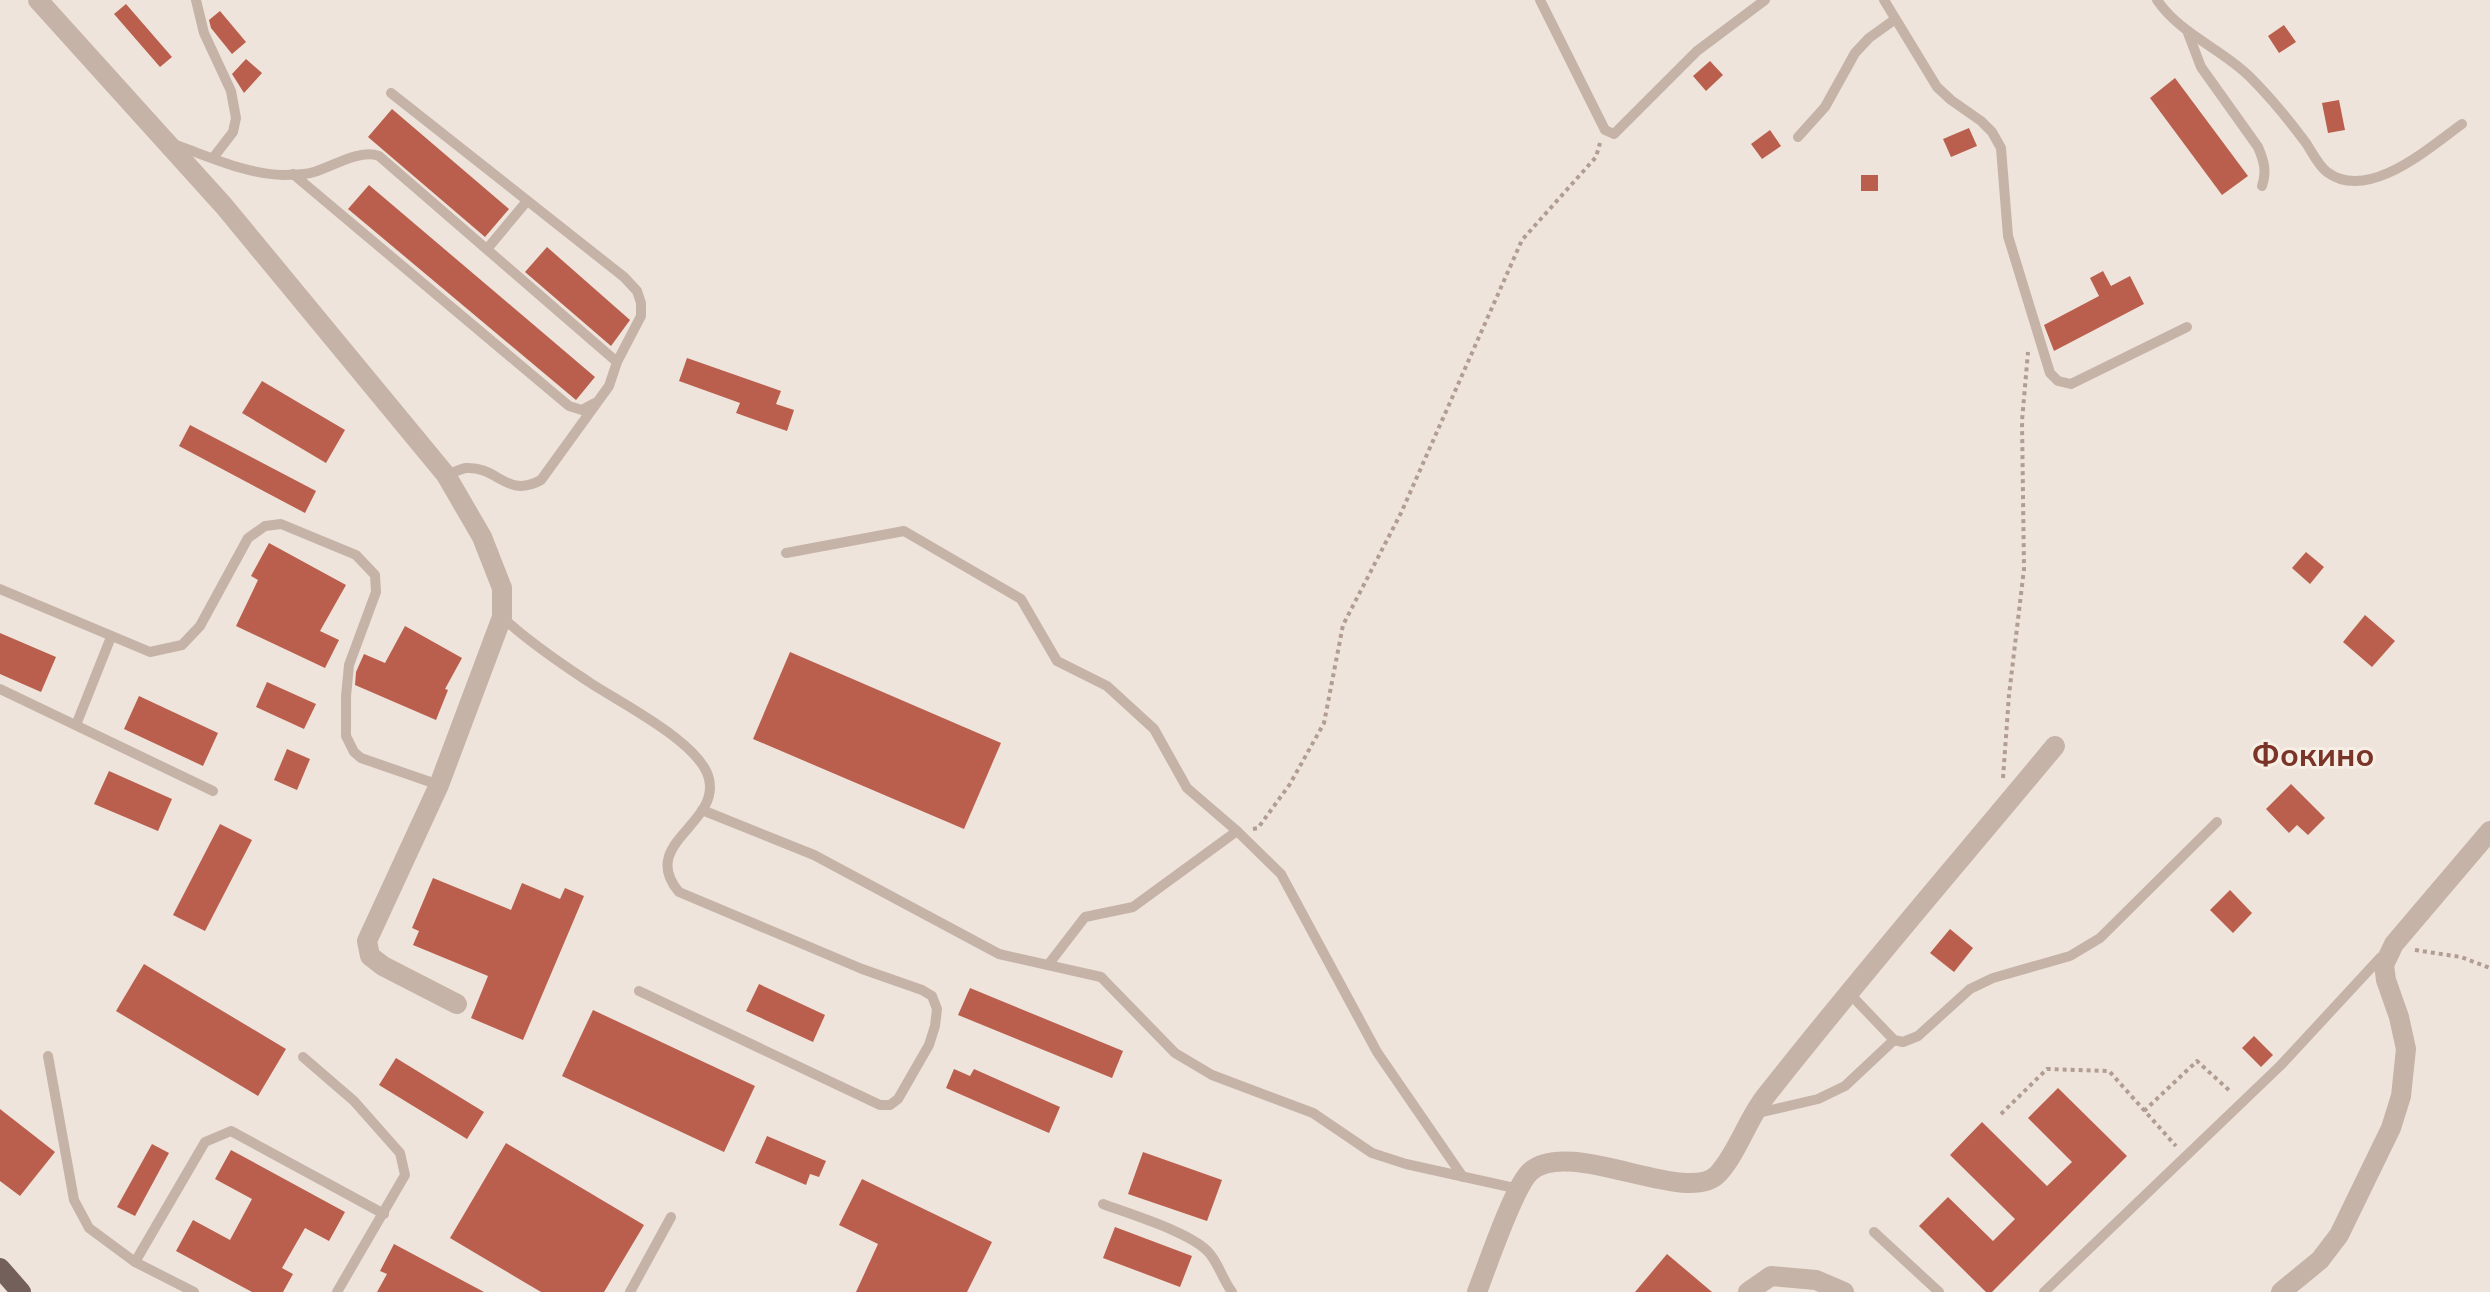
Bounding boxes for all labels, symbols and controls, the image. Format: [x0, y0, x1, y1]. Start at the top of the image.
district label: Фокино [2252, 734, 2374, 777]

